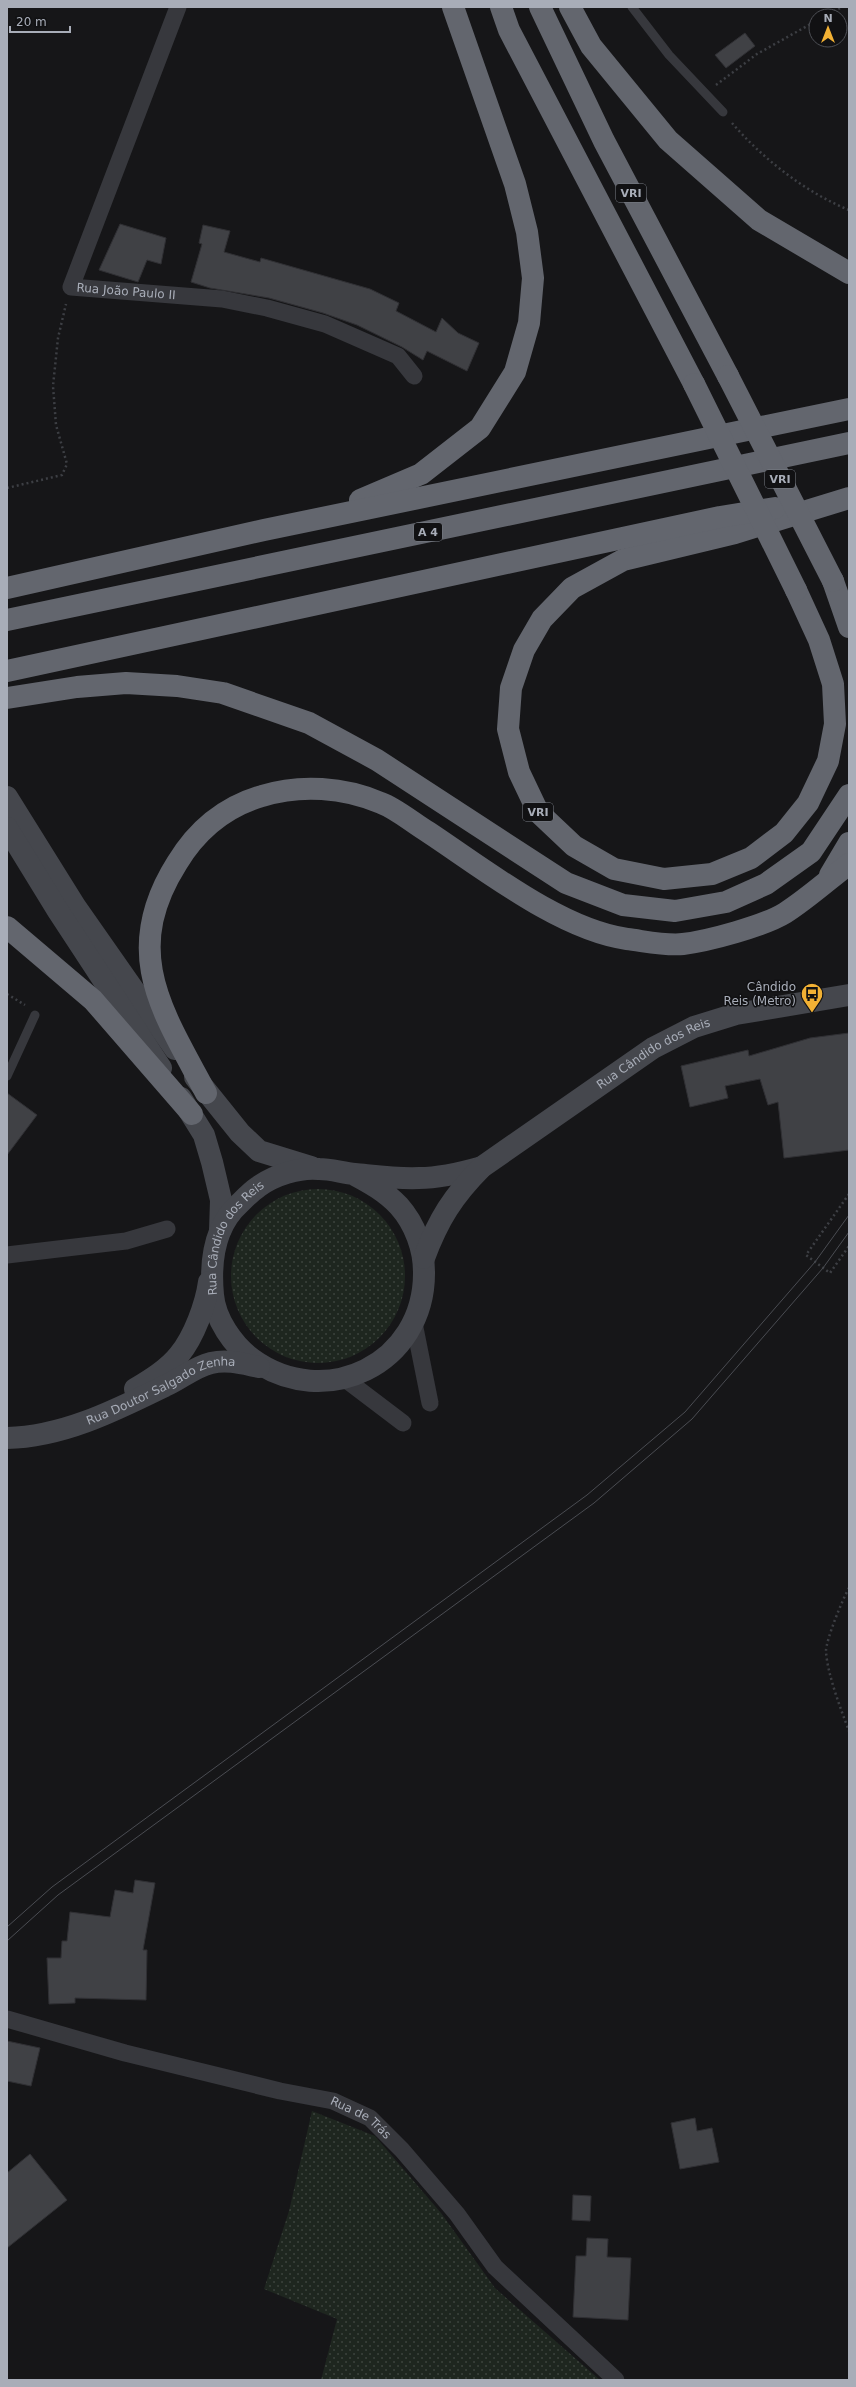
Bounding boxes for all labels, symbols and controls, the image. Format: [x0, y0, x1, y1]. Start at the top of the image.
scale bar [10, 8, 70, 34]
north arrow [808, 8, 848, 48]
text: N [823, 12, 833, 25]
text: 20 m [16, 15, 47, 29]
road number: VRI [616, 184, 646, 202]
street label: Rua João Paulo II [76, 280, 176, 302]
road number: VRI [765, 470, 795, 488]
road number: A 4 [414, 523, 442, 541]
road number: VRI [523, 803, 553, 821]
place label: Cândido Reis (Metro) [724, 980, 796, 1008]
bus stop icon: Cândido Reis (Metro) [799, 981, 825, 1014]
street label: Rua Cândido dos Reis [594, 1015, 712, 1092]
street label: Rua Cândido dos Reis [205, 1178, 267, 1296]
street label: Rua Doutor Salgado Zenha [84, 1355, 236, 1428]
street label: Rua de Trás [328, 2094, 394, 2142]

